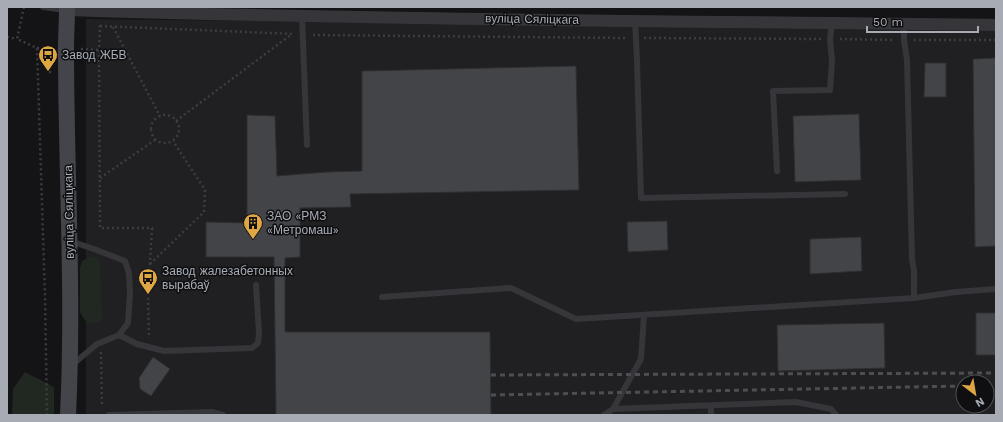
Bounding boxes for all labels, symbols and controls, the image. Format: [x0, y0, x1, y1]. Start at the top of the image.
scale bar [867, 8, 978, 34]
street label: вуліца Сяліцкага [485, 11, 579, 27]
text: 50 m [873, 15, 903, 29]
bus stop icon: Завод ЖБВ [37, 44, 59, 72]
place label: Завод ЖБВ [62, 48, 127, 62]
street label: вуліца Сяліцкага [61, 165, 77, 259]
place label: ЗАО «РМЗ «Метромаш» [267, 209, 339, 237]
building icon: ЗАО «РМЗ «Метромаш» [242, 212, 264, 240]
place label: Завод жалезабетонных вырабаў [162, 264, 293, 292]
bus stop icon: Завод жалезабетонных вырабаў [137, 267, 159, 295]
north arrow [955, 374, 995, 414]
text: N [973, 394, 987, 410]

